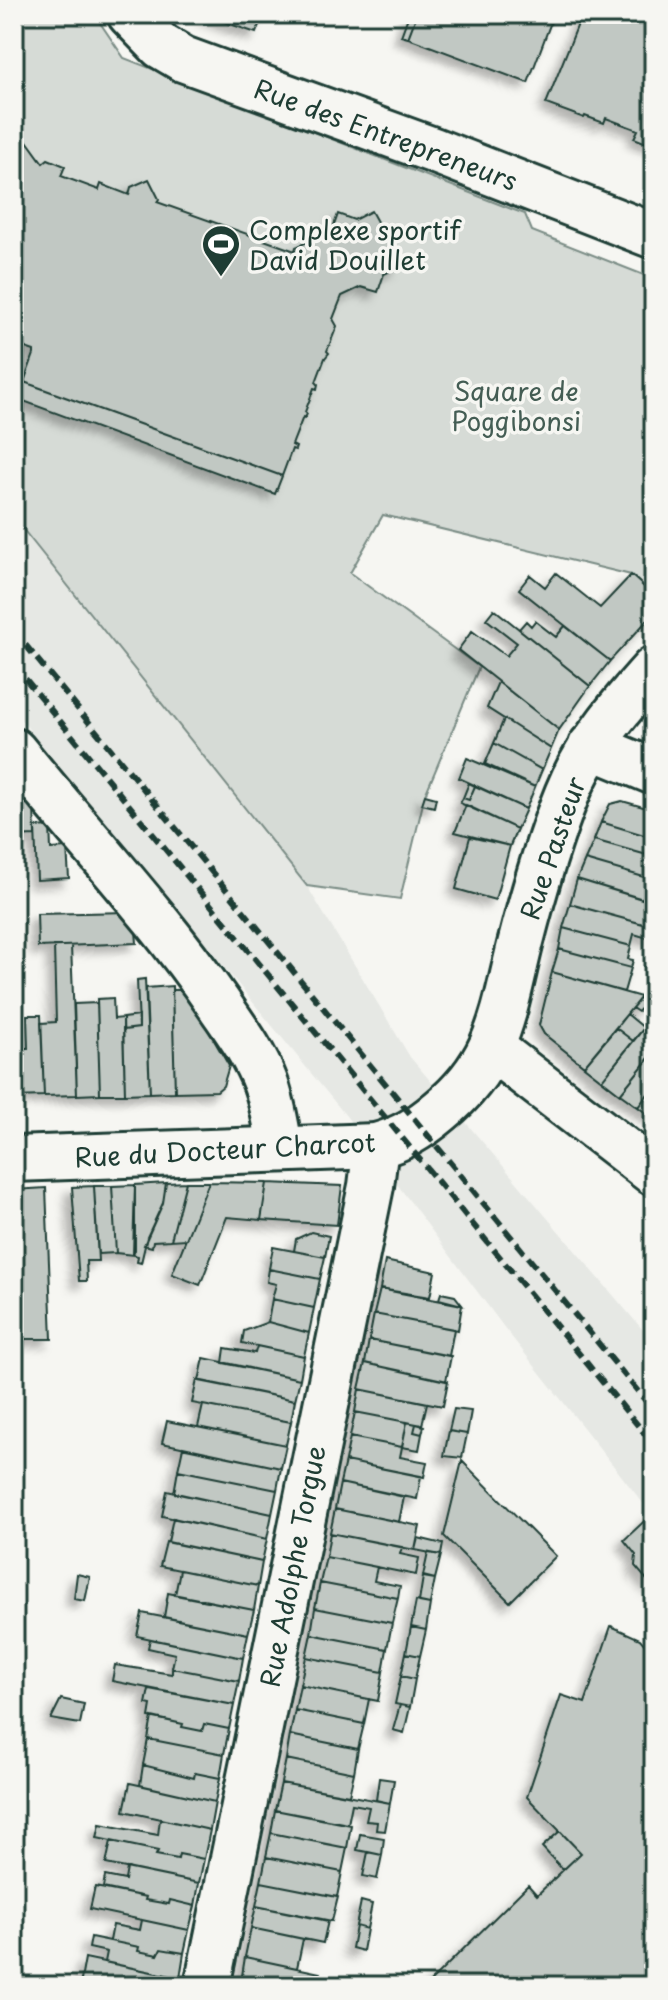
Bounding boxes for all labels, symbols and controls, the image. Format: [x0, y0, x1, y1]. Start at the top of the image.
street label: Rue des Entrepreneurs [249, 68, 523, 200]
place label: Complexe sportif David Douillet [249, 210, 463, 279]
sports icon: Complexe sportif David Douillet [200, 223, 242, 278]
park label: Square de Poggibonsi [451, 371, 581, 440]
street label: Rue Pasteur [509, 770, 595, 925]
street label: Rue du Docteur Charcot [73, 1122, 377, 1176]
street label: Rue Adolphe Torgue [249, 1442, 335, 1690]

